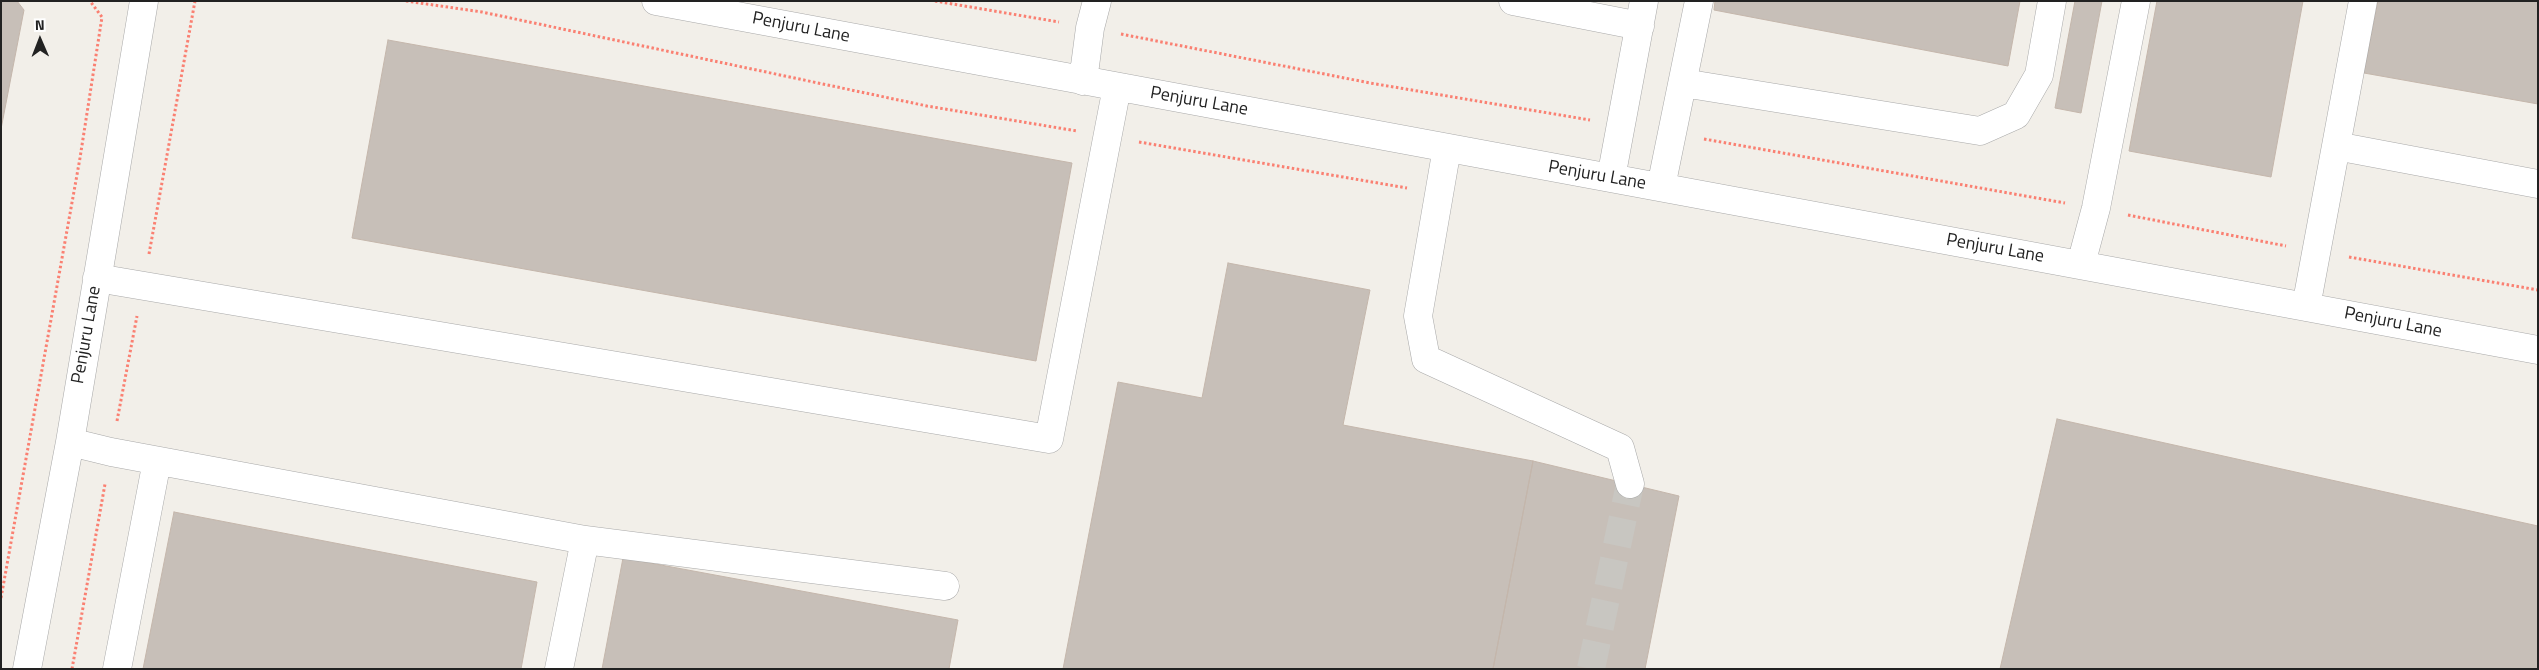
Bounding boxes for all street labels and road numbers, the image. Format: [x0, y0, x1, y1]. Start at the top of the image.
street label: Penjuru Lane [750, 8, 852, 48]
street label: Penjuru Lane [1148, 83, 1250, 121]
street label: Penjuru Lane [1546, 157, 1648, 195]
street label: Penjuru Lane [1944, 230, 2046, 268]
street label: Penjuru Lane [68, 284, 106, 386]
street label: Penjuru Lane [2342, 303, 2444, 343]

